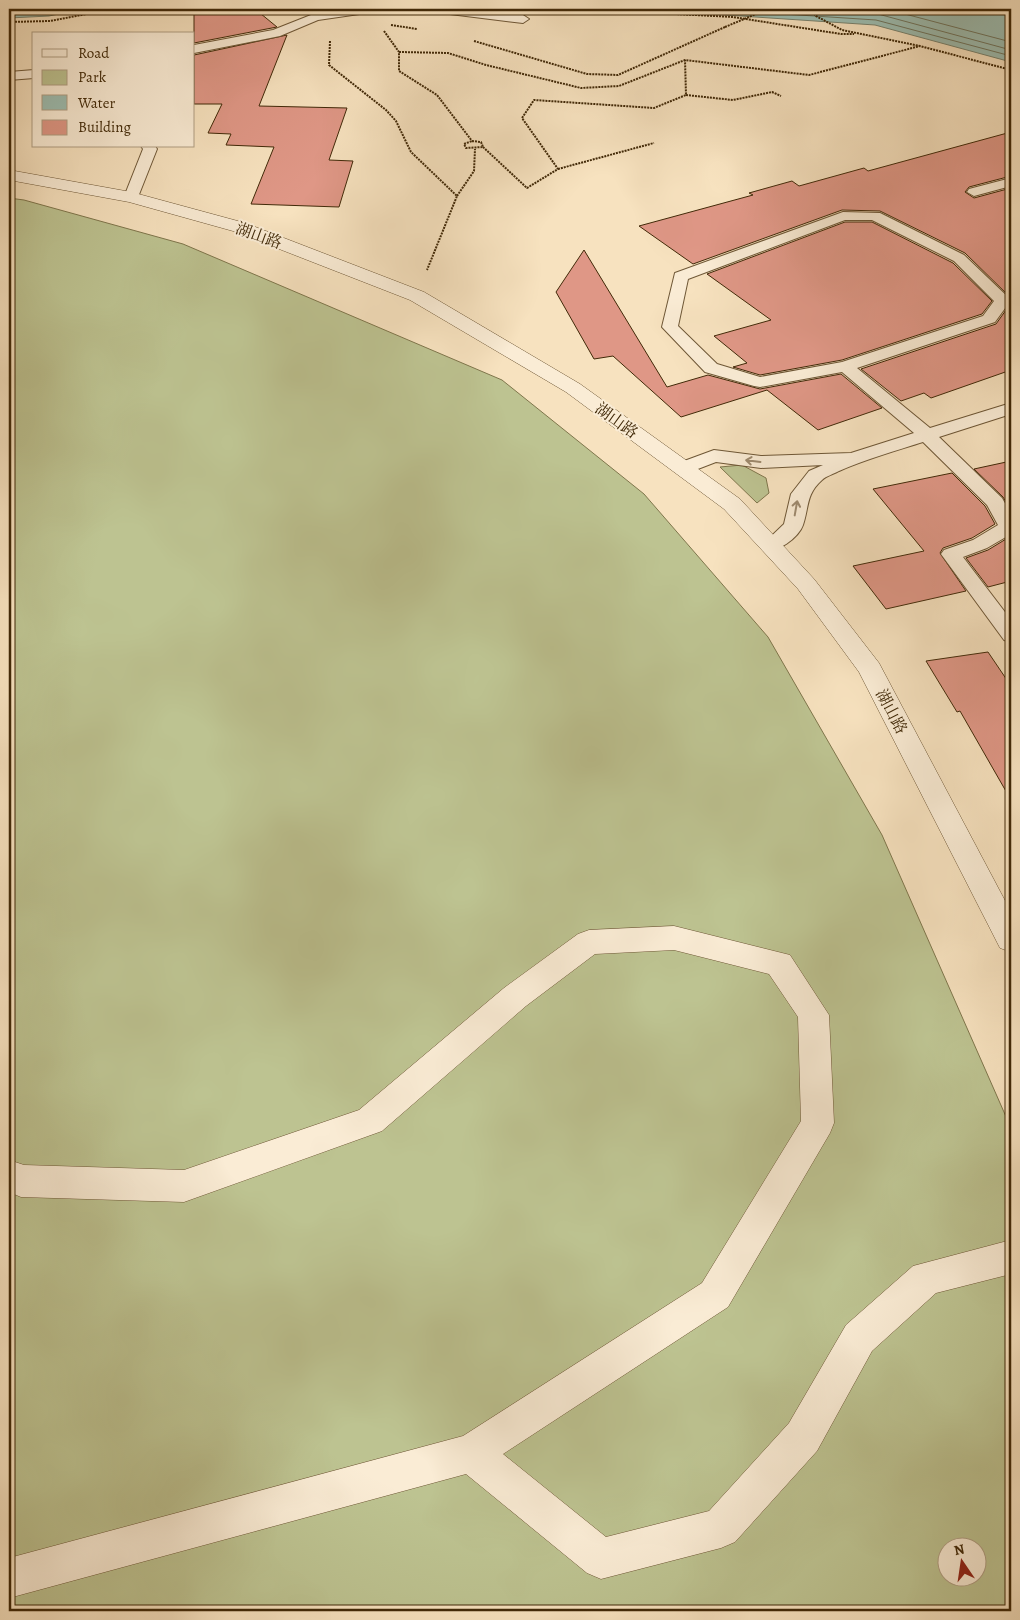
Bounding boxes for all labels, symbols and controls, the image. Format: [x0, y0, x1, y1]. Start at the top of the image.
legend [32, 32, 195, 148]
text: Road [78, 43, 110, 63]
text: Park [78, 67, 107, 87]
text: Water [77, 93, 115, 113]
text: Building [78, 117, 131, 137]
street label: 湖山路 [232, 217, 285, 254]
street label: 湖山路 [591, 398, 642, 444]
one-way arrow [745, 456, 761, 466]
one-way arrow [792, 500, 802, 516]
street label: 湖山路 [870, 685, 912, 738]
north arrow [938, 1538, 988, 1588]
text: N [952, 1539, 966, 1560]

